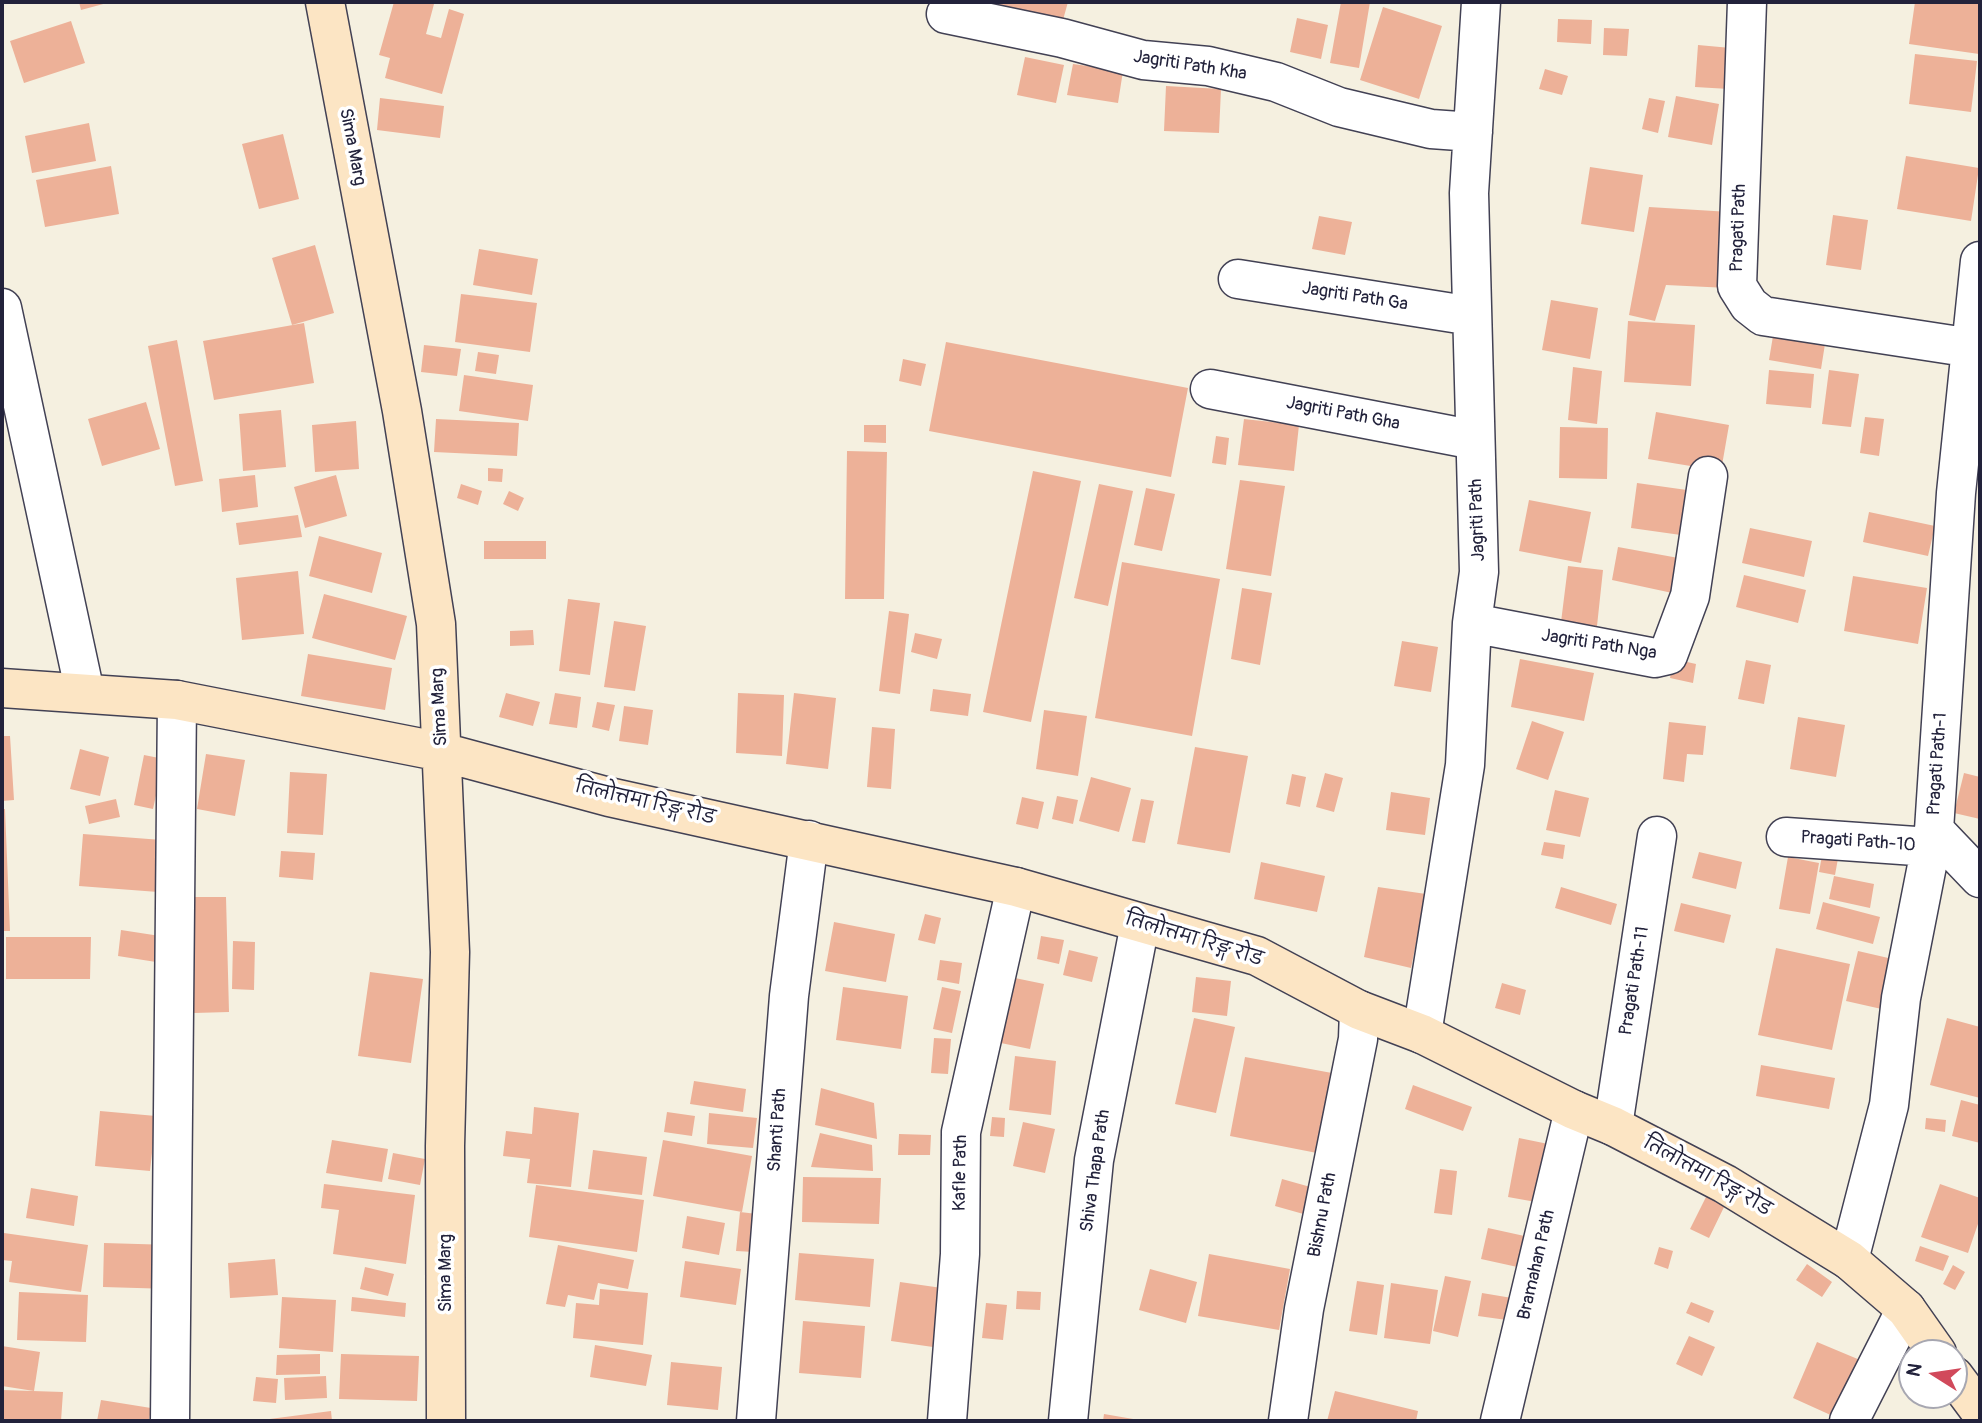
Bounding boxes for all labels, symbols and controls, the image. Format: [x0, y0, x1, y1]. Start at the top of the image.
street label: Jagriti Path Kha [1132, 46, 1248, 86]
street label: Sima Marg [334, 106, 370, 188]
street label: Pragati Path [1727, 183, 1751, 273]
street label: Jagriti Path Ga [1300, 278, 1410, 316]
street label: Jagriti Path Gha [1284, 392, 1402, 436]
street label: Jagriti Path [1466, 478, 1490, 562]
street label: Jagriti Path Nga [1540, 625, 1658, 665]
street label: Sima Marg [427, 667, 453, 747]
street label: Pragati Path-1 [1924, 712, 1952, 816]
street label: तिलोत्तमा रिङ्ग रोड [573, 776, 717, 830]
street label: Pragati Path-10 [1800, 827, 1916, 857]
street label: तिलोत्तमा रिङ्ग रोड [1122, 909, 1266, 971]
street label: Pragati Path-11 [1616, 925, 1654, 1037]
street label: Shanti Path [764, 1087, 792, 1173]
street label: Shiva Thapa Path [1077, 1108, 1115, 1234]
street label: तिलोत्तमा रिङ्ग रोड [1639, 1133, 1775, 1221]
street label: Kafle Path [950, 1135, 972, 1211]
street label: Bishnu Path [1304, 1171, 1342, 1259]
street label: Bramahan Path [1514, 1208, 1560, 1322]
street label: Sima Marg [435, 1234, 457, 1312]
north arrow [1898, 1339, 1968, 1409]
text: N [1901, 1361, 1927, 1379]

